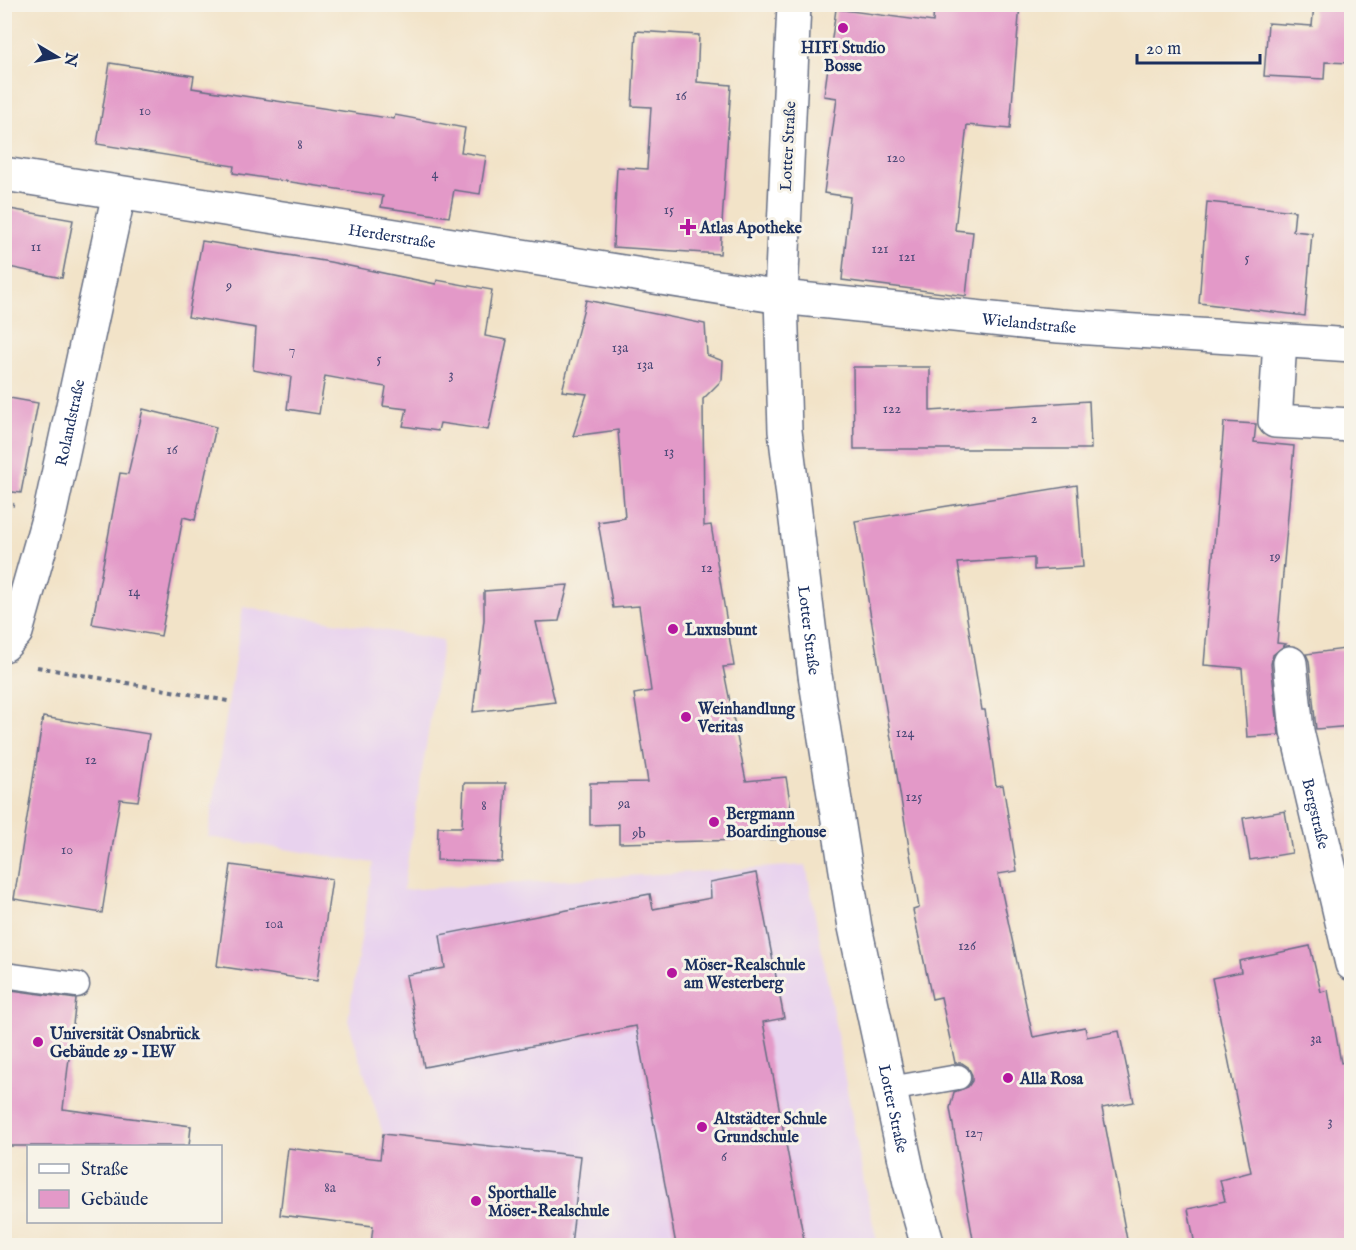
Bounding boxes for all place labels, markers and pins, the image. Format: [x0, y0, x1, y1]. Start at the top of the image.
marker: HIFI Studio Bosse [836, 21, 850, 35]
place label: HIFI Studio Bosse [801, 39, 886, 77]
place label: Atlas Apotheke [699, 219, 803, 239]
marker: Atlas Apotheke [681, 220, 695, 234]
place label: Luxusbunt [685, 621, 758, 641]
marker: Luxusbunt [666, 622, 680, 636]
place label: Weinhandlung Veritas [697, 700, 796, 738]
marker: Weinhandlung Veritas [679, 710, 693, 724]
place label: Bergmann Boardinghouse [726, 805, 827, 843]
marker: Bergmann Boardinghouse [707, 815, 721, 829]
place label: Möser-Realschule am Westerberg [684, 956, 806, 994]
marker: Möser-Realschule am Westerberg [665, 966, 679, 980]
place label: Universität Osnabrück Gebäude 29 - IEW [49, 1025, 200, 1063]
marker: Universität Osnabrück Gebäude 29 - IEW [31, 1035, 45, 1049]
place label: Alla Rosa [1019, 1070, 1084, 1090]
marker: Alla Rosa [1001, 1071, 1015, 1085]
place label: Altstädter Schule Grundschule [713, 1110, 828, 1148]
marker: Altstädter Schule Grundschule [695, 1120, 709, 1134]
place label: Sporthalle Möser-Realschule [488, 1184, 610, 1222]
marker: Sporthalle Möser-Realschule [469, 1194, 483, 1208]

